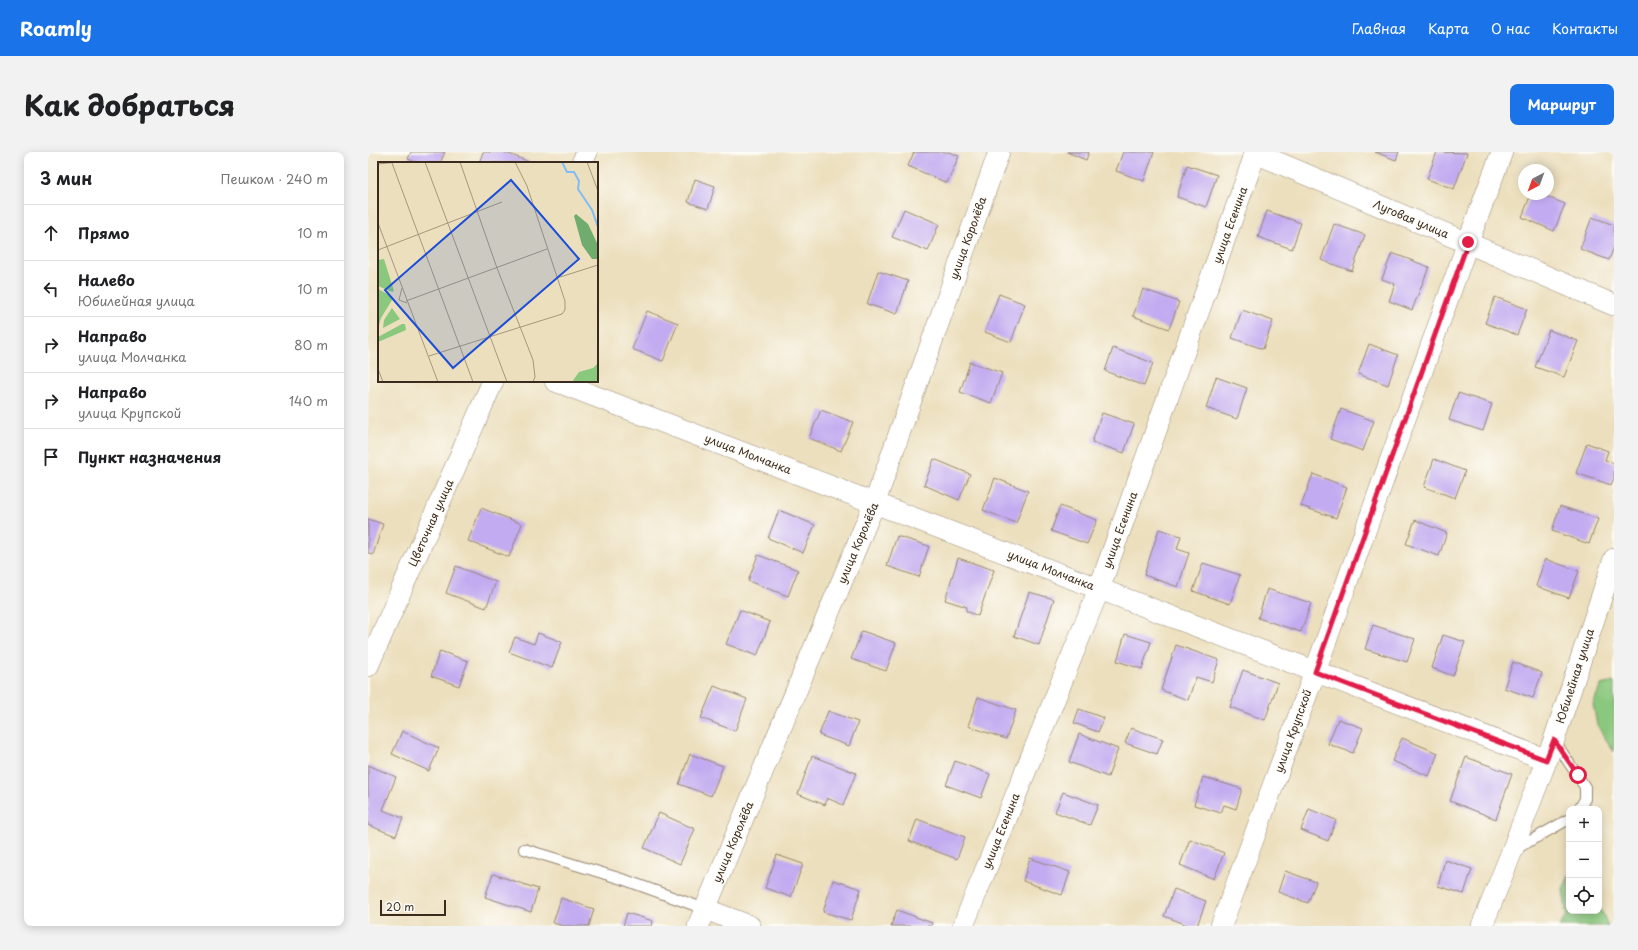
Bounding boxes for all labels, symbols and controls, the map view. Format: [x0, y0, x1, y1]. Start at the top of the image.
text: Roamly [20, 14, 92, 42]
text: Главная [1352, 18, 1406, 39]
text: Карта [1428, 18, 1469, 39]
text: О нас [1491, 18, 1530, 39]
text: Контакты [1552, 18, 1618, 39]
text: Как добраться [24, 83, 235, 126]
button: Маршрут [1510, 84, 1614, 125]
inset map [378, 162, 598, 382]
north arrow [1518, 164, 1554, 200]
text: 3 мин [40, 165, 92, 191]
text: Пешком · 240 m [221, 169, 328, 188]
street label: улица Есенина [1208, 184, 1251, 266]
street label: улица Королёва [945, 194, 990, 282]
street label: Луговая улица [1371, 195, 1452, 242]
text: Прямо [78, 221, 129, 244]
icon: ahead [40, 222, 62, 244]
text: 10 m [298, 223, 328, 242]
route end [1459, 233, 1477, 251]
text: Налево [78, 268, 135, 291]
icon: left [40, 278, 62, 300]
text: 10 m [298, 279, 328, 298]
text: Юбилейная улица [78, 291, 195, 310]
text: Направо [78, 324, 147, 347]
icon: right [40, 334, 62, 356]
text: 80 m [294, 335, 328, 354]
text: улица Молчанка [78, 347, 186, 366]
text: Направо [78, 380, 147, 403]
icon: right [40, 390, 62, 412]
text: 140 m [289, 391, 328, 410]
text: улица Крупской [78, 403, 181, 422]
street label: улица Молчанка [702, 429, 794, 478]
text: Пункт назначения [78, 445, 221, 468]
icon: arrive [40, 446, 62, 468]
street label: Цветочная улица [404, 476, 457, 569]
street label: улица Есенина [1098, 489, 1141, 571]
street label: улица Королёва [833, 499, 882, 586]
street label: улица Молчанка [1005, 545, 1097, 594]
street label: Юбилейная улица [1551, 626, 1598, 725]
street label: улица Крупской [1270, 687, 1315, 775]
route start [1569, 766, 1587, 784]
street label: улица Есенина [978, 790, 1024, 871]
street label: улица Королёва [708, 798, 757, 885]
map controls [1566, 806, 1602, 914]
button: + [1566, 806, 1602, 842]
button: − [1566, 842, 1602, 878]
button: locate [1566, 878, 1602, 914]
scale bar [380, 898, 446, 917]
text: 20 m [386, 898, 414, 915]

